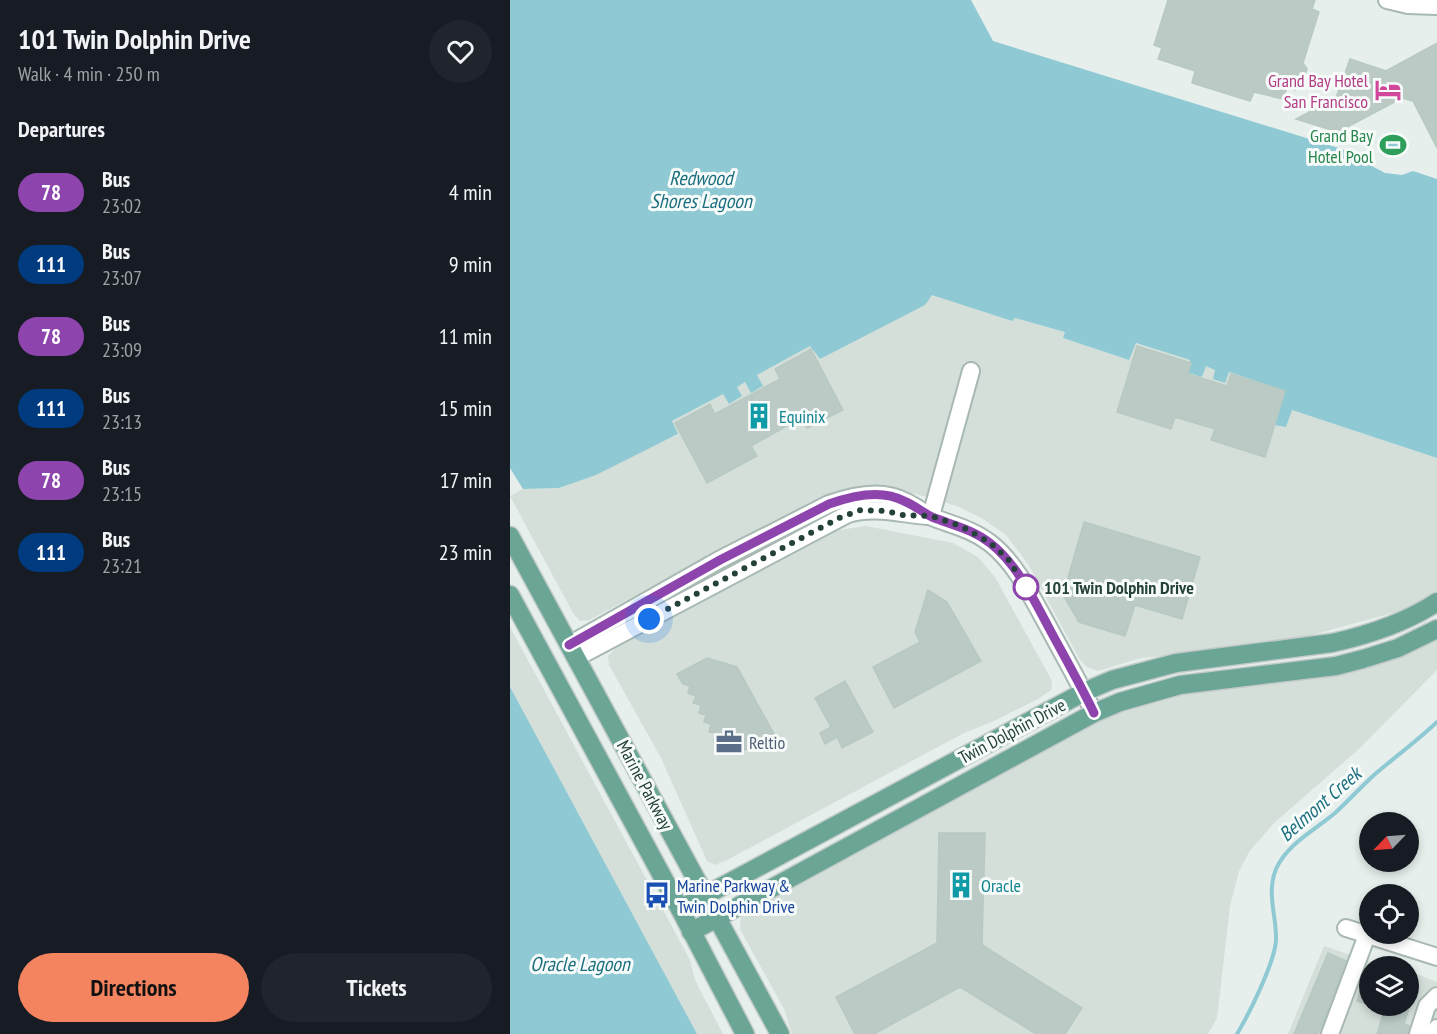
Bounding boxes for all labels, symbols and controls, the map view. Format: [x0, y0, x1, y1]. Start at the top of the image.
text: 101 Twin Dolphin Drive [18, 20, 251, 57]
button: heart [429, 20, 492, 83]
text: Walk · 4 min · 250 m [18, 61, 160, 87]
place label: Grand Bay Hotel San Francisco [1268, 69, 1369, 113]
hotel icon: Grand Bay Hotel San Francisco [1373, 75, 1403, 105]
text: Departures [18, 115, 105, 143]
place label: Grand Bay Hotel Pool [1308, 124, 1374, 168]
sports icon: Grand Bay Hotel Pool [1378, 130, 1408, 160]
text: Bus [102, 165, 130, 193]
water label: Redwood Shores Lagoon [650, 165, 753, 214]
text: 4 min [449, 178, 492, 206]
text: 78 [41, 179, 61, 206]
text: 23:02 [102, 193, 142, 219]
text: Bus [102, 237, 130, 265]
text: 9 min [449, 250, 492, 278]
text: 111 [36, 251, 66, 278]
text: 23:07 [102, 265, 142, 291]
text: Bus [102, 309, 130, 337]
text: 11 min [439, 322, 492, 350]
text: 78 [41, 323, 61, 350]
text: 23:09 [102, 337, 142, 363]
text: Bus [102, 381, 130, 409]
text: 15 min [439, 394, 492, 422]
text: 111 [36, 395, 66, 422]
building icon: Equinix [744, 401, 774, 431]
place label: Equinix [779, 405, 826, 428]
text: 23:13 [102, 409, 142, 435]
text: Bus [102, 453, 130, 481]
text: 17 min [440, 466, 492, 494]
text: 78 [41, 467, 61, 494]
text: 23:15 [102, 481, 142, 507]
text: Bus [102, 525, 130, 553]
text: 23 min [439, 538, 492, 566]
text: 111 [36, 539, 66, 566]
text: 23:21 [102, 553, 142, 579]
marker: 101 Twin Dolphin Drive [1013, 574, 1039, 600]
place label: 101 Twin Dolphin Drive [1044, 576, 1194, 599]
your location [634, 604, 664, 634]
street label: Twin Dolphin Drive [955, 693, 1069, 769]
office icon: Reltio [714, 727, 744, 757]
place label: Reltio [749, 731, 785, 754]
street label: Marine Parkway [612, 736, 678, 834]
water label: Belmont Creek [1273, 760, 1368, 847]
north arrow [1359, 812, 1419, 872]
map controls [1359, 812, 1419, 1016]
building icon: Oracle [946, 870, 976, 900]
place label: Marine Parkway & Twin Dolphin Drive [677, 874, 795, 918]
place label: Oracle [981, 874, 1021, 897]
bus stop icon: Marine Parkway & Twin Dolphin Drive [642, 880, 672, 910]
button: locate [1359, 884, 1419, 944]
water label: Oracle Lagoon [530, 951, 631, 977]
button: Directions [18, 953, 249, 1022]
button: Tickets [261, 953, 492, 1022]
button: layers [1359, 956, 1419, 1016]

